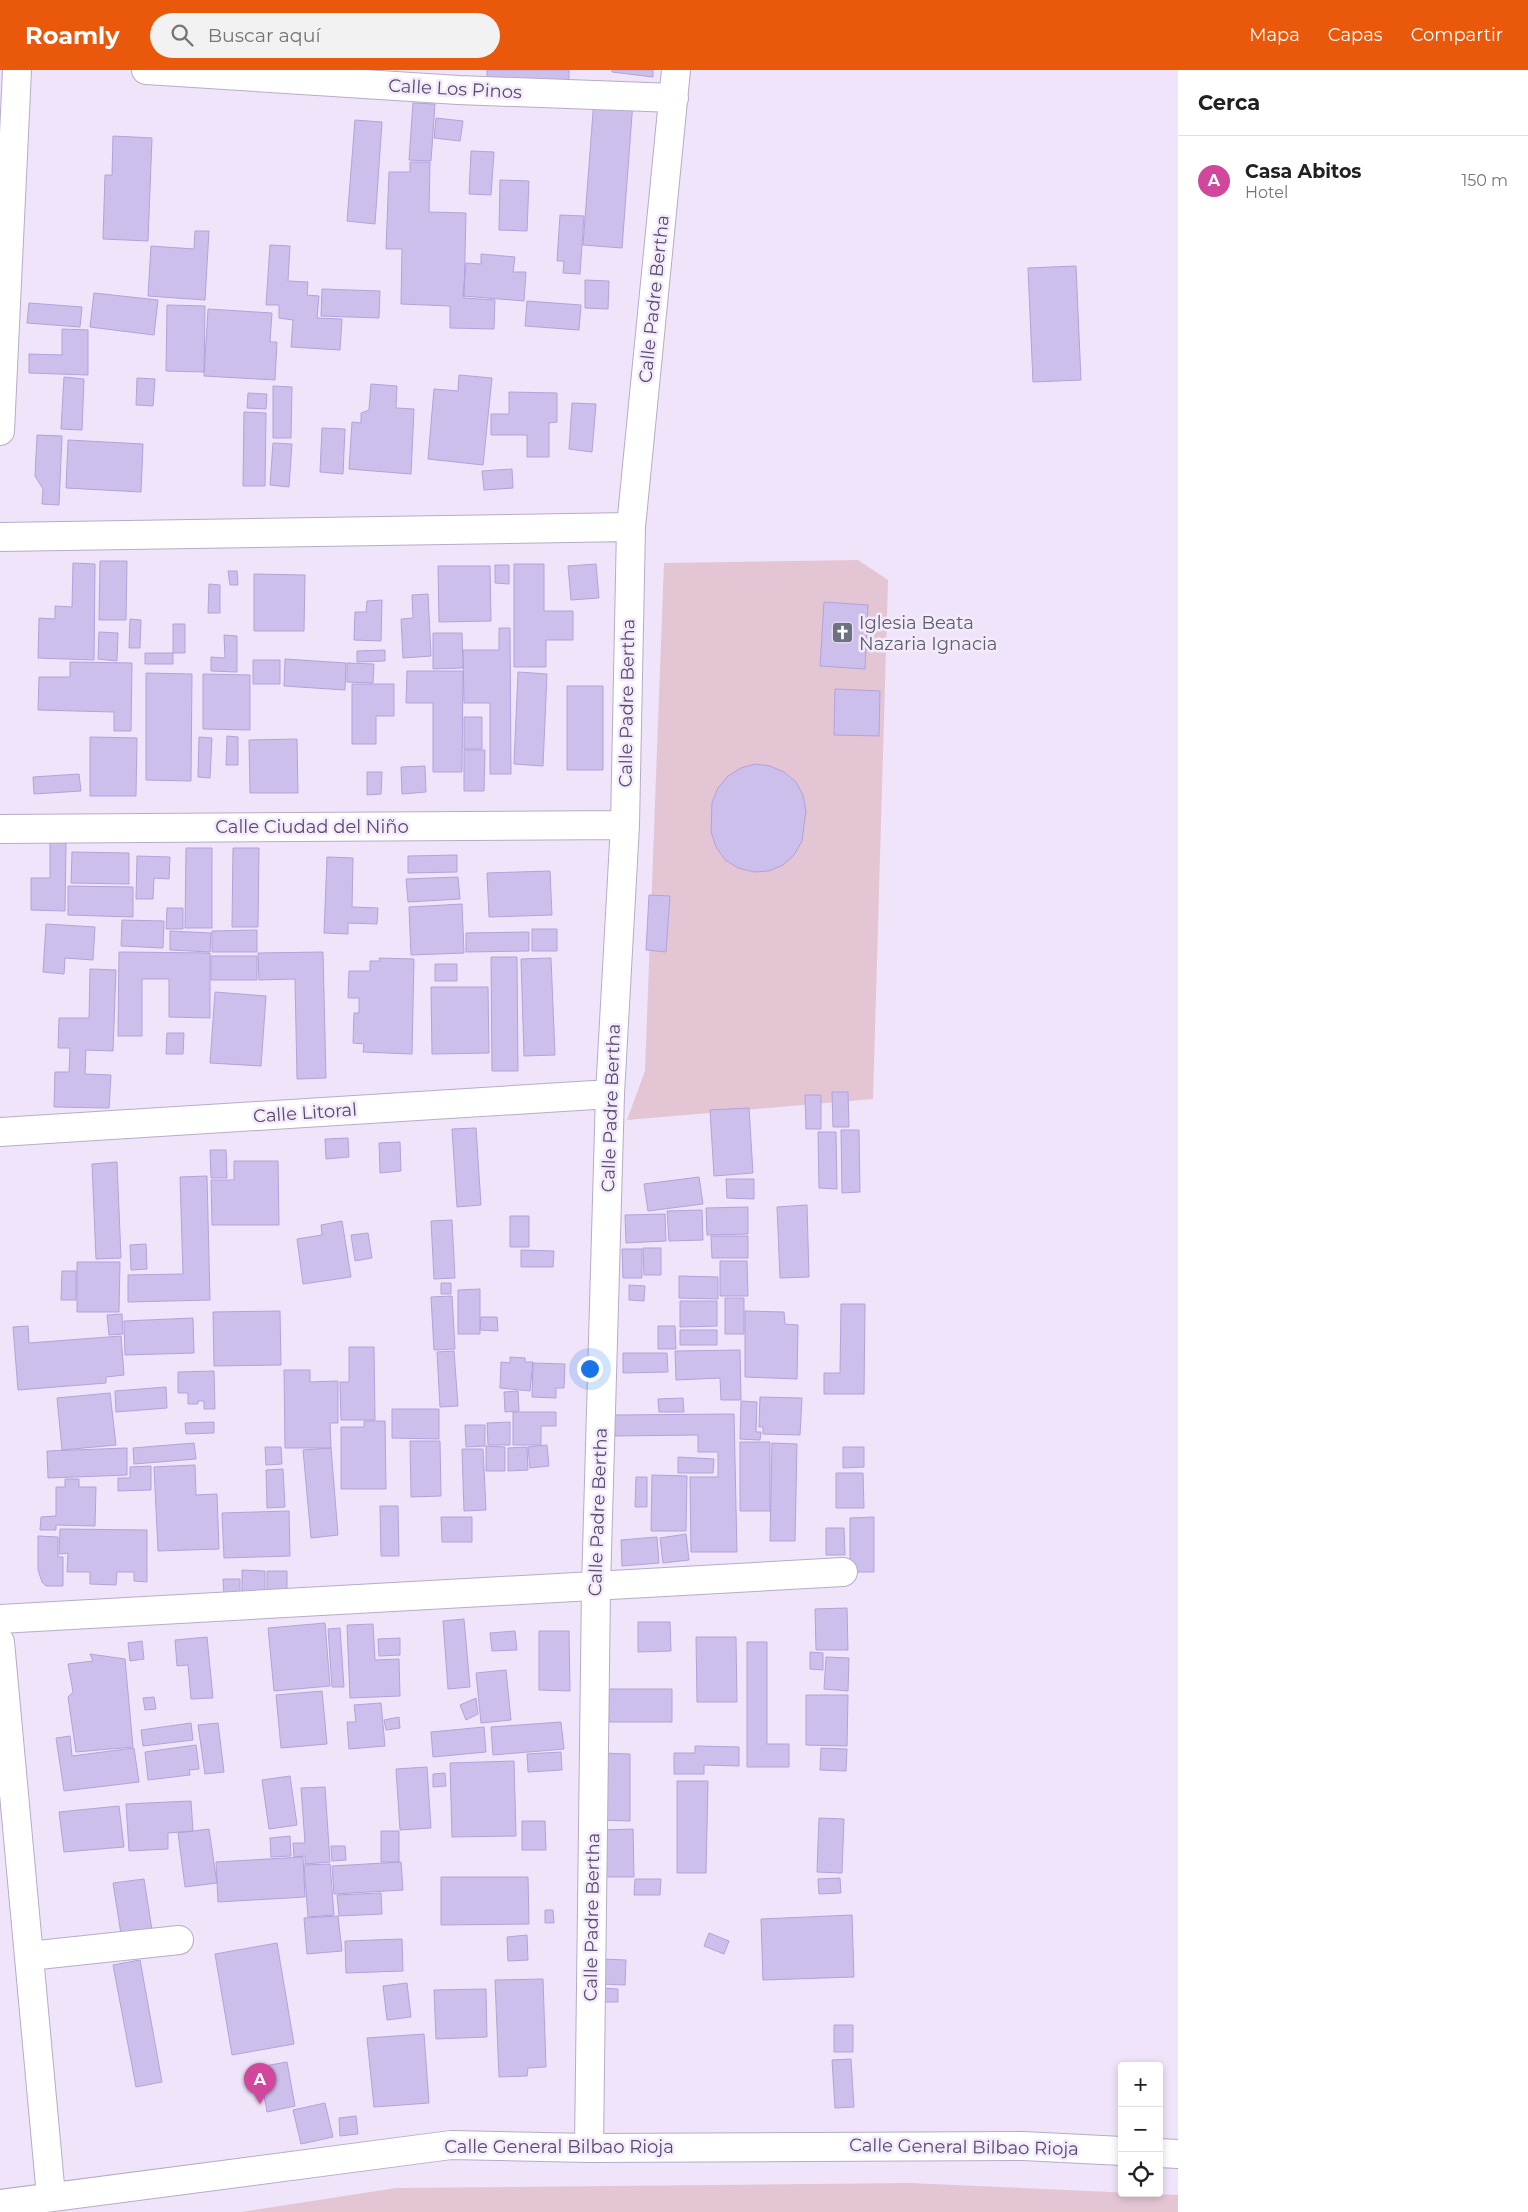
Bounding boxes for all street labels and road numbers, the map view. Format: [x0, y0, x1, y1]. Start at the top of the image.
street label: Calle Los Pinos [388, 75, 523, 103]
street label: Calle Padre Bertha [634, 214, 674, 384]
street label: Calle Padre Bertha [615, 619, 639, 787]
street label: Calle Ciudad del Niño [215, 816, 409, 838]
street label: Calle Padre Bertha [597, 1023, 625, 1193]
street label: Calle Litoral [252, 1098, 358, 1128]
street label: Calle Padre Bertha [584, 1427, 612, 1597]
street label: Calle Padre Bertha [580, 1833, 604, 2001]
street label: Calle General Bilbao Rioja [849, 2134, 1079, 2160]
street label: Calle General Bilbao Rioja [444, 2136, 674, 2158]

